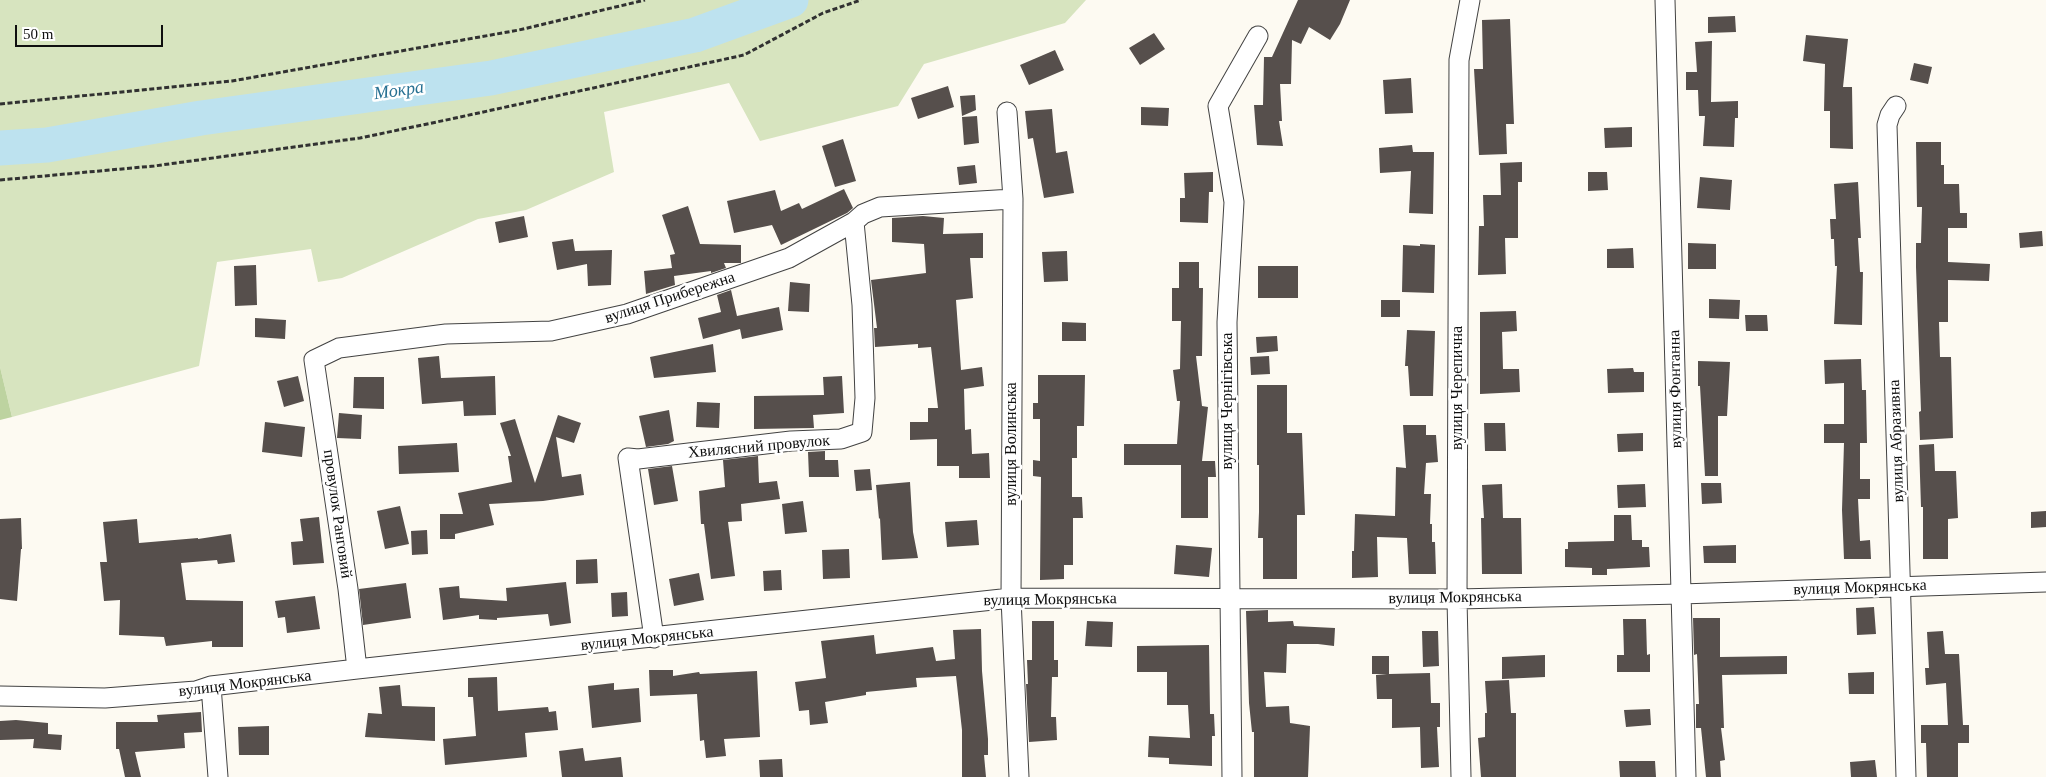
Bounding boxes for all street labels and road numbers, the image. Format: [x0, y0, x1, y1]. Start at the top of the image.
street label: вулиця Прибережна [602, 268, 738, 328]
street label: вулиця Черепична [1448, 326, 1468, 450]
street label: вулиця Фонтанна [1665, 330, 1687, 448]
street label: вулиця Чернігівська [1218, 333, 1238, 469]
street label: вулиця Абразивна [1885, 379, 1909, 503]
street label: вулиця Волинська [1002, 382, 1022, 506]
street label: Хвилясний провулок [687, 431, 831, 463]
street label: провулок Ранговий [318, 448, 356, 580]
street label: вулиця Мокрянська [1793, 576, 1927, 600]
street label: вулиця Мокрянська [1388, 587, 1522, 609]
street label: вулиця Мокрянська [983, 589, 1117, 611]
street label: вулиця Мокрянська [580, 622, 714, 656]
street label: вулиця Мокрянська [178, 666, 312, 702]

